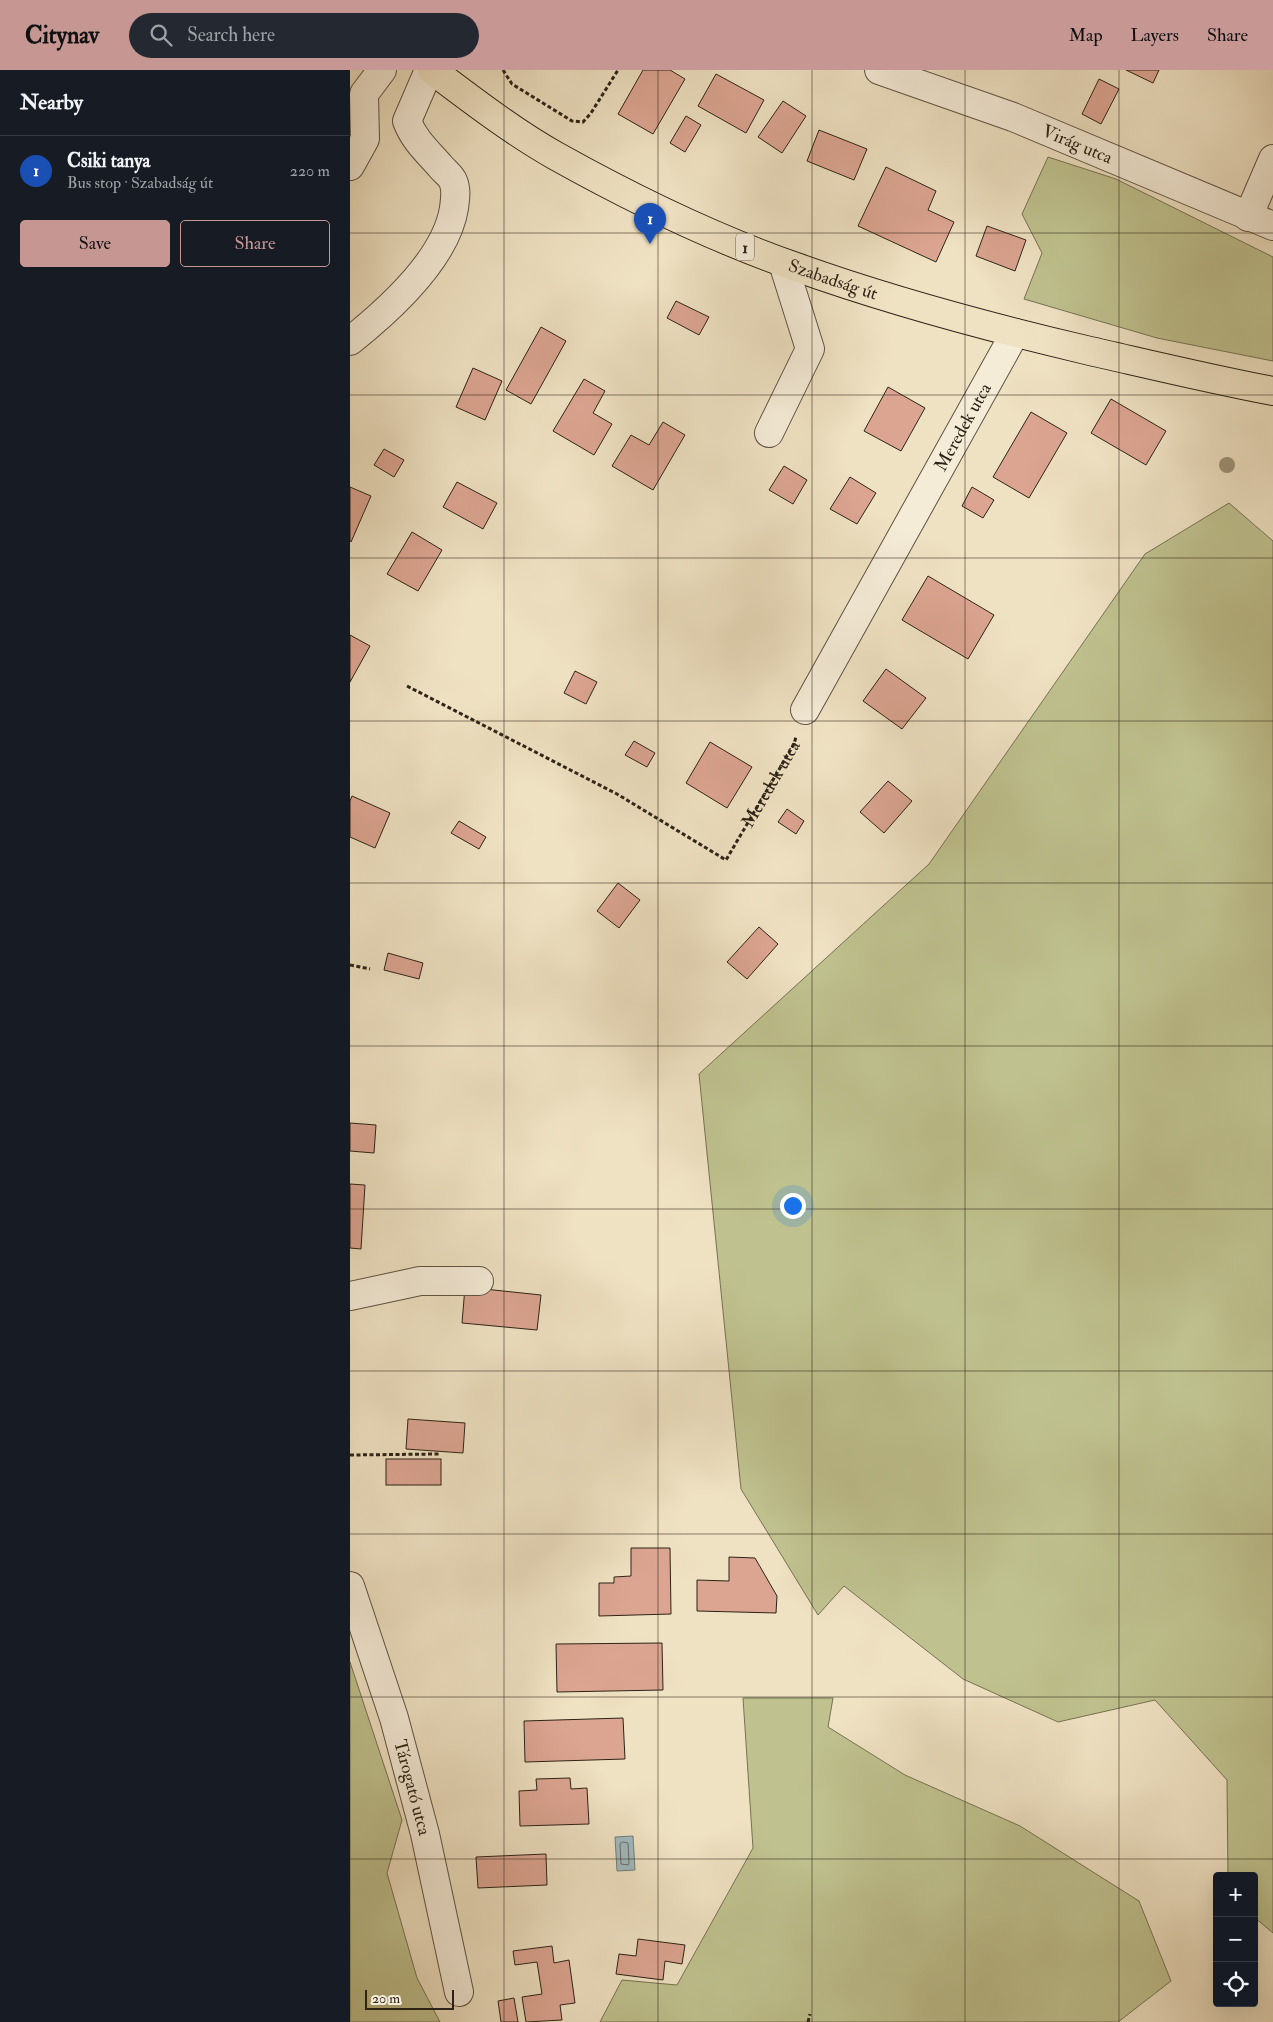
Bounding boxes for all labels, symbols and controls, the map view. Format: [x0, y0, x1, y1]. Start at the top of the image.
search box [129, 13, 479, 58]
text: Citynav [25, 20, 99, 51]
icon: search [147, 21, 175, 49]
text: Search here [187, 23, 275, 47]
text: Map [1069, 24, 1103, 47]
text: Layers [1131, 24, 1179, 47]
text: Share [1207, 24, 1248, 47]
text: Nearby [20, 89, 83, 116]
street label: Virág utca [1039, 120, 1116, 170]
text: Csiki tanya [67, 149, 150, 173]
text: 1 [33, 161, 39, 181]
text: 220 m [290, 161, 330, 181]
text: Bus stop · Szabadság út [67, 173, 213, 193]
pin: 1 [634, 203, 666, 244]
button: Save [20, 220, 170, 267]
button: Share [180, 220, 330, 267]
road number: 1 [736, 233, 754, 260]
street label: Szabadság út [785, 254, 881, 306]
street label: Meredek utca [929, 379, 997, 475]
street label: Meredek utca [737, 736, 806, 832]
your location [780, 1193, 806, 1219]
street label: Tárogató utca [388, 1737, 436, 1839]
map controls [1213, 1872, 1258, 2007]
button: + [1213, 1872, 1258, 1917]
button: − [1213, 1917, 1258, 1962]
button: locate [1213, 1962, 1258, 2007]
scale bar [365, 1987, 454, 2010]
text: 20 m [372, 1990, 400, 2007]

